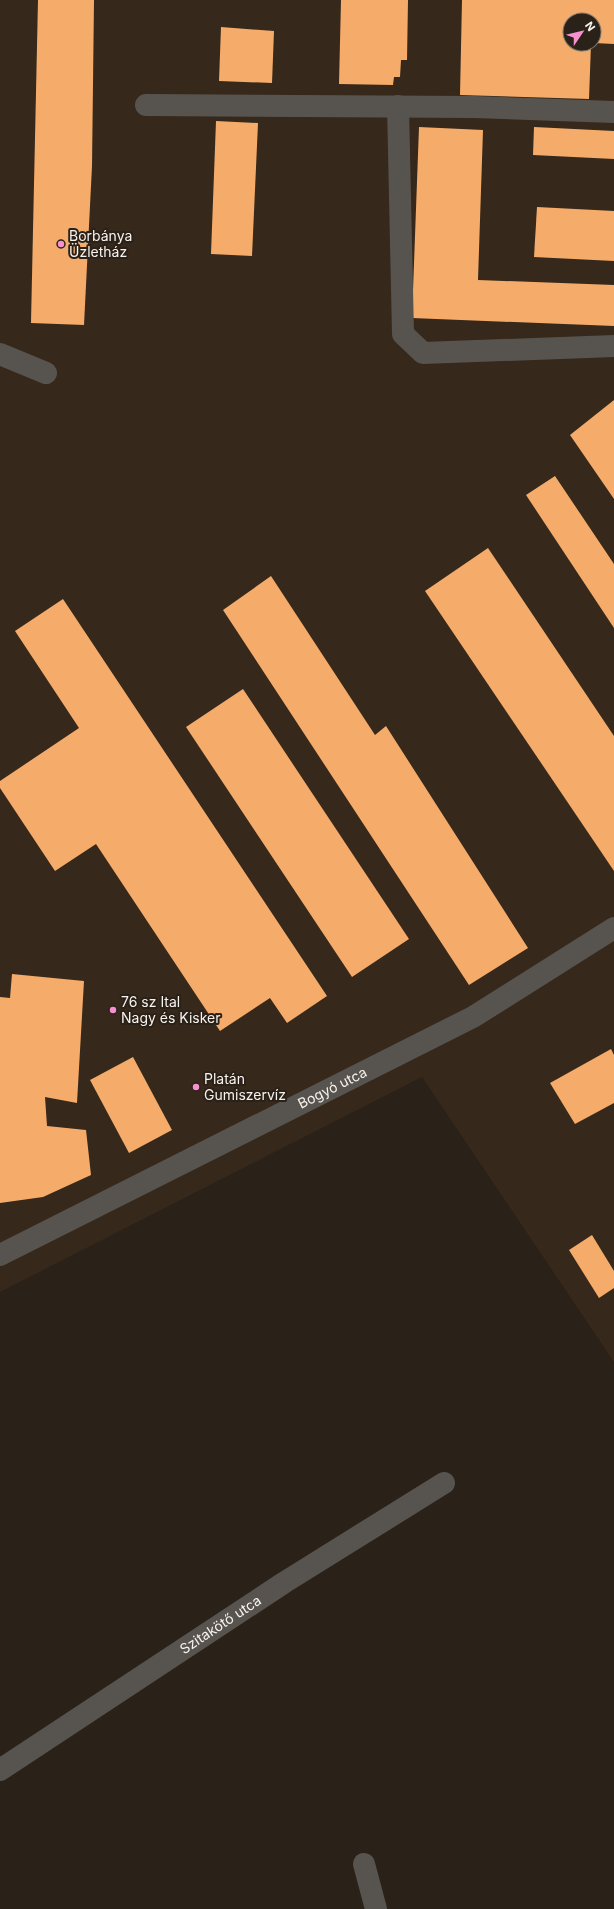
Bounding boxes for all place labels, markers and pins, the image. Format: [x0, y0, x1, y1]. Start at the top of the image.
place label: Borbánya Üzletház [69, 227, 132, 260]
marker: Borbánya Üzletház [56, 239, 66, 249]
place label: 76 sz Ital Nagy és Kisker [121, 993, 221, 1026]
marker: 76 sz Ital Nagy és Kisker [108, 1005, 118, 1015]
place label: Platán Gumiszervíz [204, 1070, 286, 1103]
marker: Platán Gumiszervíz [191, 1082, 201, 1092]

